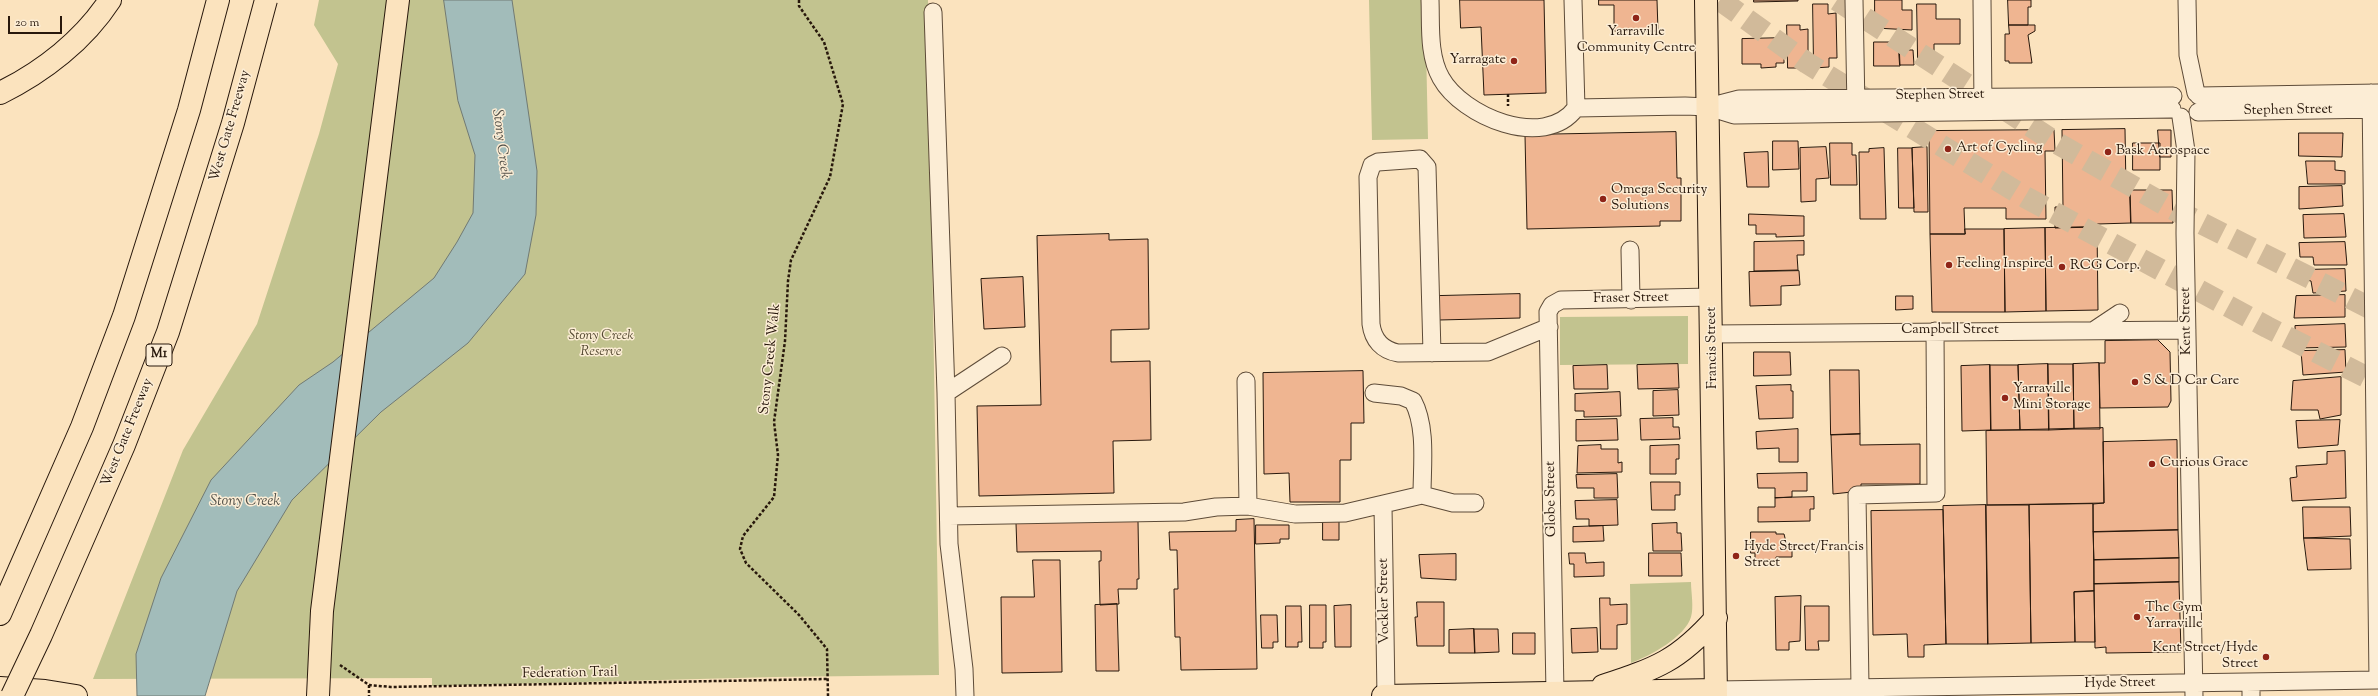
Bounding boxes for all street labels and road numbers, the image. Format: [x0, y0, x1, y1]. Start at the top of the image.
street label: West Gate Freeway [207, 68, 255, 184]
street label: Stephen Street [1895, 87, 1985, 105]
street label: Stephen Street [2243, 102, 2333, 120]
street label: Kent Street [2178, 287, 2196, 355]
street label: Fraser Street [1593, 290, 1669, 308]
street label: Stony Creek Walk [757, 303, 785, 415]
street label: Francis Street [1704, 307, 1722, 389]
street label: Campbell Street [1901, 323, 1999, 339]
road number: M1 [146, 344, 172, 366]
street label: West Gate Freeway [99, 376, 157, 490]
street label: Globe Street [1543, 461, 1561, 537]
street label: Vockler Street [1376, 558, 1394, 644]
street label: Federation Trail [522, 665, 618, 683]
street label: Hyde Street [2084, 675, 2156, 693]

